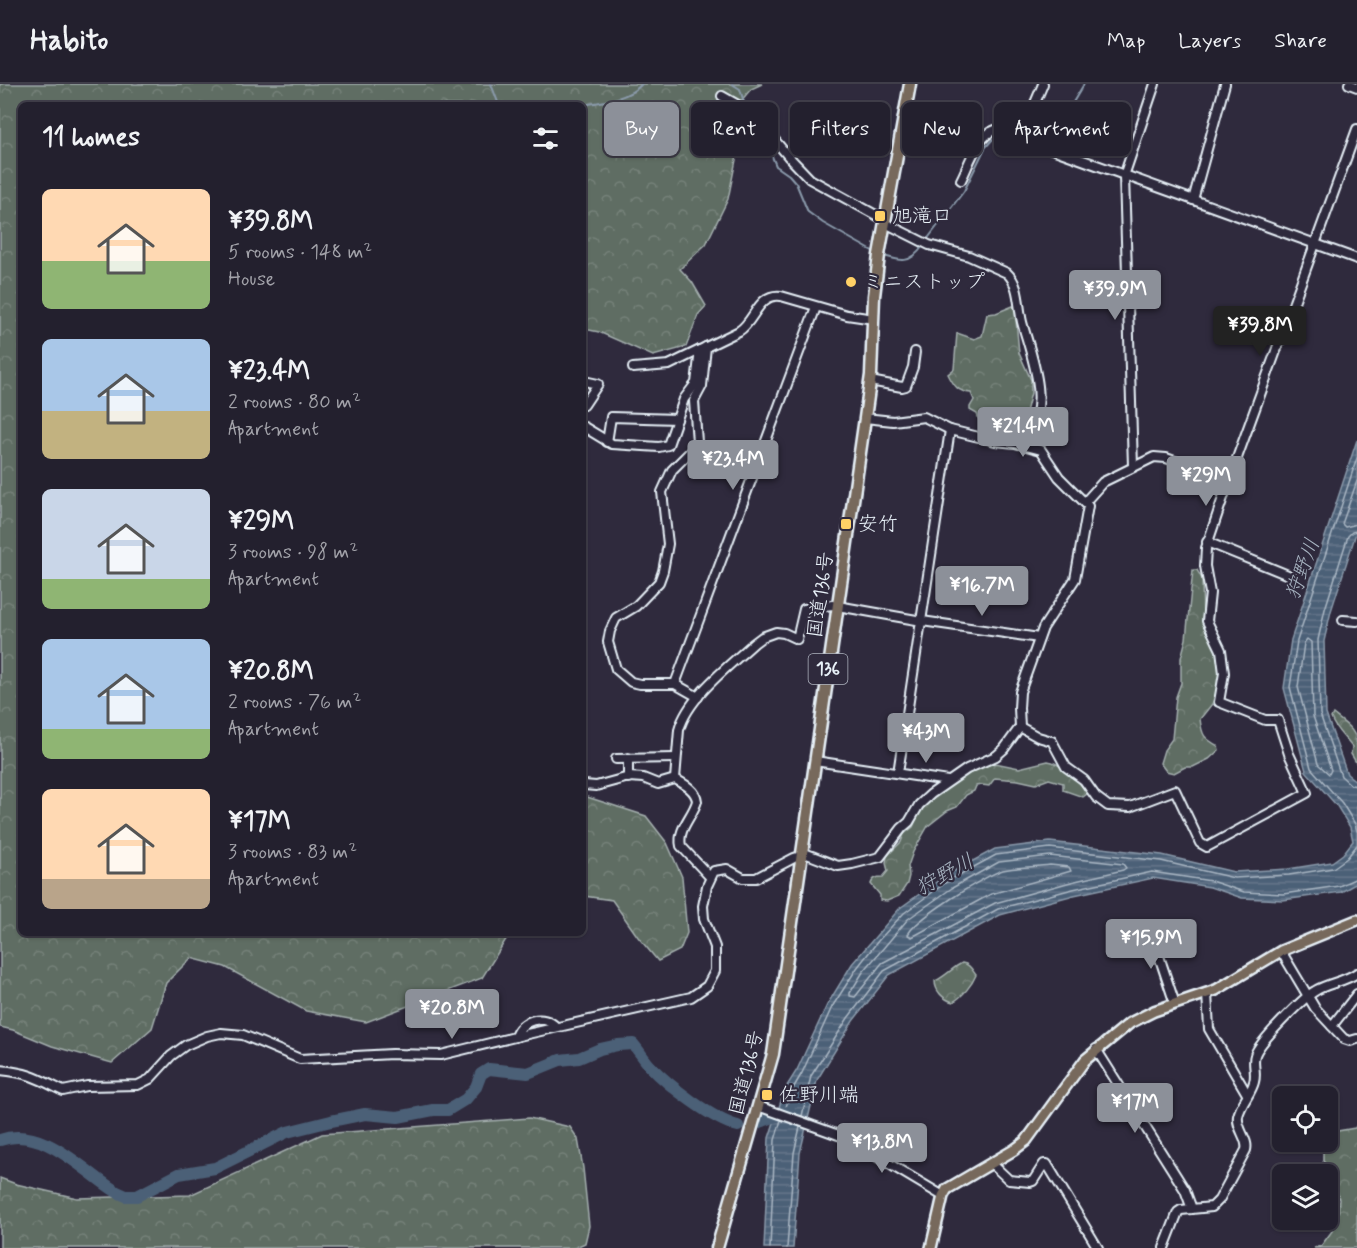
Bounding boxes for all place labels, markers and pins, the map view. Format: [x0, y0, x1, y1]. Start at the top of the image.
place label: 旭滝口 [892, 203, 952, 230]
marker: 旭滝口 [873, 209, 887, 223]
place label: ミニストップ [863, 269, 985, 296]
pin: ¥39.9M [1066, 270, 1164, 321]
marker: ミニストップ [844, 275, 858, 289]
pin: ¥39.8M [1211, 306, 1309, 357]
pin: ¥21.4M [974, 407, 1072, 458]
pin: ¥23.4M [684, 440, 782, 491]
pin: ¥29M [1170, 456, 1242, 507]
place label: 安竹 [858, 511, 898, 538]
marker: 安竹 [839, 517, 853, 531]
pin: ¥16.7M [933, 566, 1031, 617]
pin: ¥43M [890, 713, 962, 764]
pin: ¥15.9M [1102, 919, 1200, 970]
pin: ¥20.8M [403, 989, 501, 1040]
place label: 佐野川端 [779, 1082, 859, 1109]
pin: ¥17M [1099, 1083, 1171, 1134]
marker: 佐野川端 [760, 1088, 774, 1102]
pin: ¥13.8M [833, 1123, 931, 1174]

